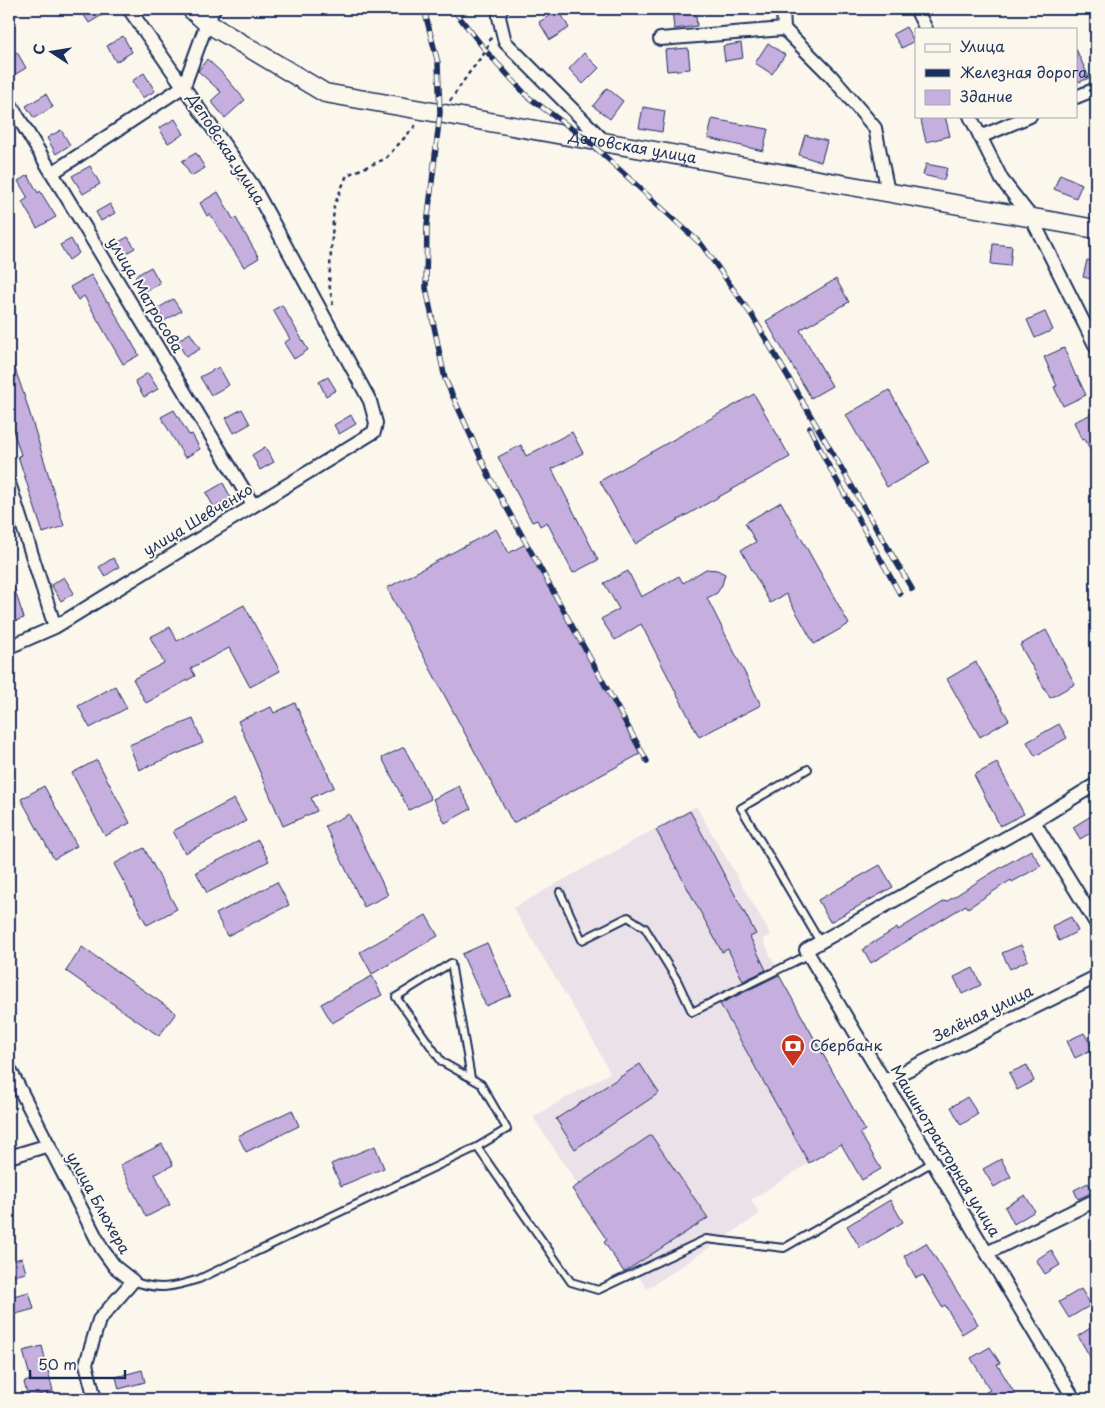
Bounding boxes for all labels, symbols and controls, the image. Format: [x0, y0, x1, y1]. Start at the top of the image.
north arrow [28, 28, 78, 78]
legend [915, 28, 1078, 118]
text: Улица [960, 34, 1005, 57]
text: С [27, 42, 50, 57]
text: Железная дорога [960, 60, 1088, 83]
text: Здание [960, 84, 1013, 107]
street label: Деповская улица [182, 87, 272, 209]
street label: Деповская улица [566, 123, 699, 168]
street label: улица Матросова [103, 232, 190, 357]
street label: улица Шевченко [138, 477, 256, 561]
street label: Зелёная улица [928, 978, 1037, 1047]
bank icon: Сбербанк [780, 1033, 806, 1067]
place label: Сбербанк [810, 1033, 882, 1056]
street label: Машинотракторная улица [886, 1060, 1007, 1241]
street label: улица Блюхера [62, 1147, 137, 1258]
scale bar [30, 1348, 125, 1380]
text: 50 m [38, 1352, 77, 1375]

